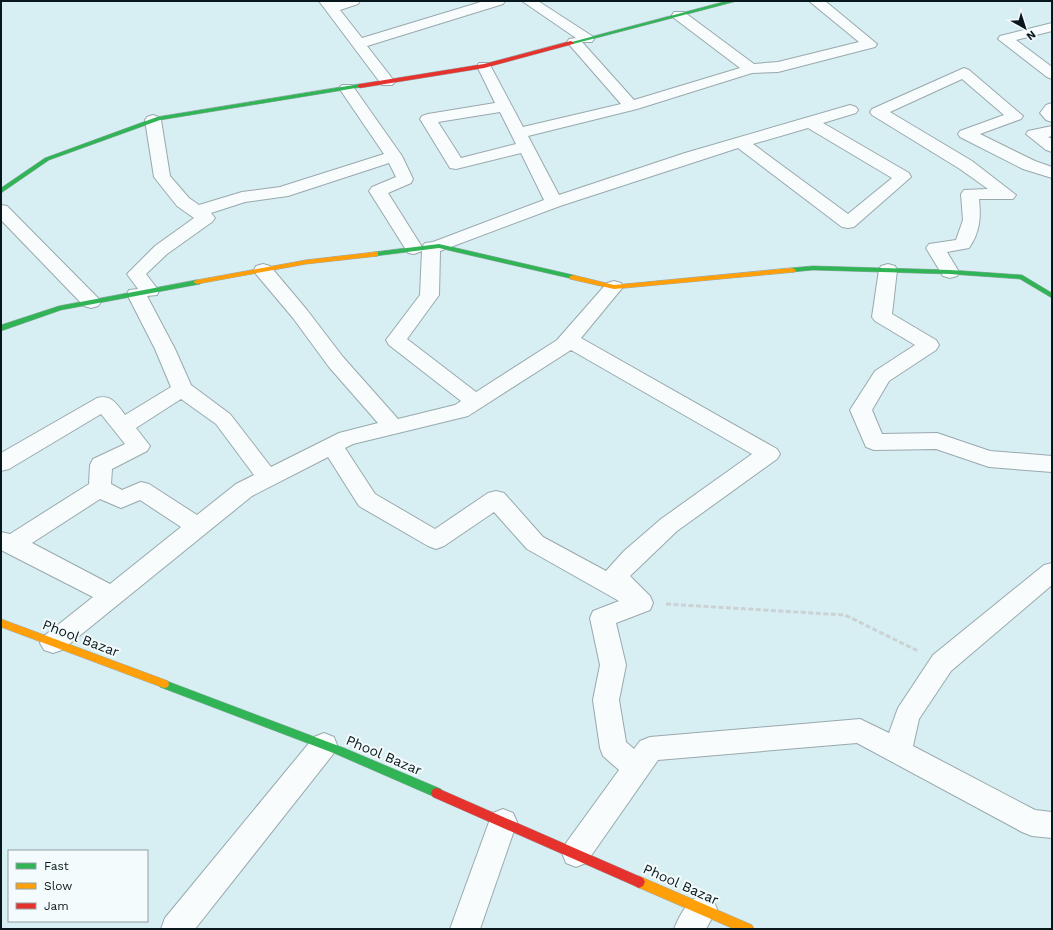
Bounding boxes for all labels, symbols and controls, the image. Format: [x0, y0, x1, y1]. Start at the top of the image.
north arrow [1005, 8, 1045, 48]
text: N [1024, 28, 1038, 43]
street label: Phool Bazar [40, 616, 122, 660]
street label: Phool Bazar [344, 732, 425, 778]
legend [8, 850, 148, 922]
text: Fast [44, 859, 69, 873]
street label: Phool Bazar [641, 860, 721, 908]
text: Slow [44, 879, 72, 893]
text: Jam [44, 899, 69, 913]

